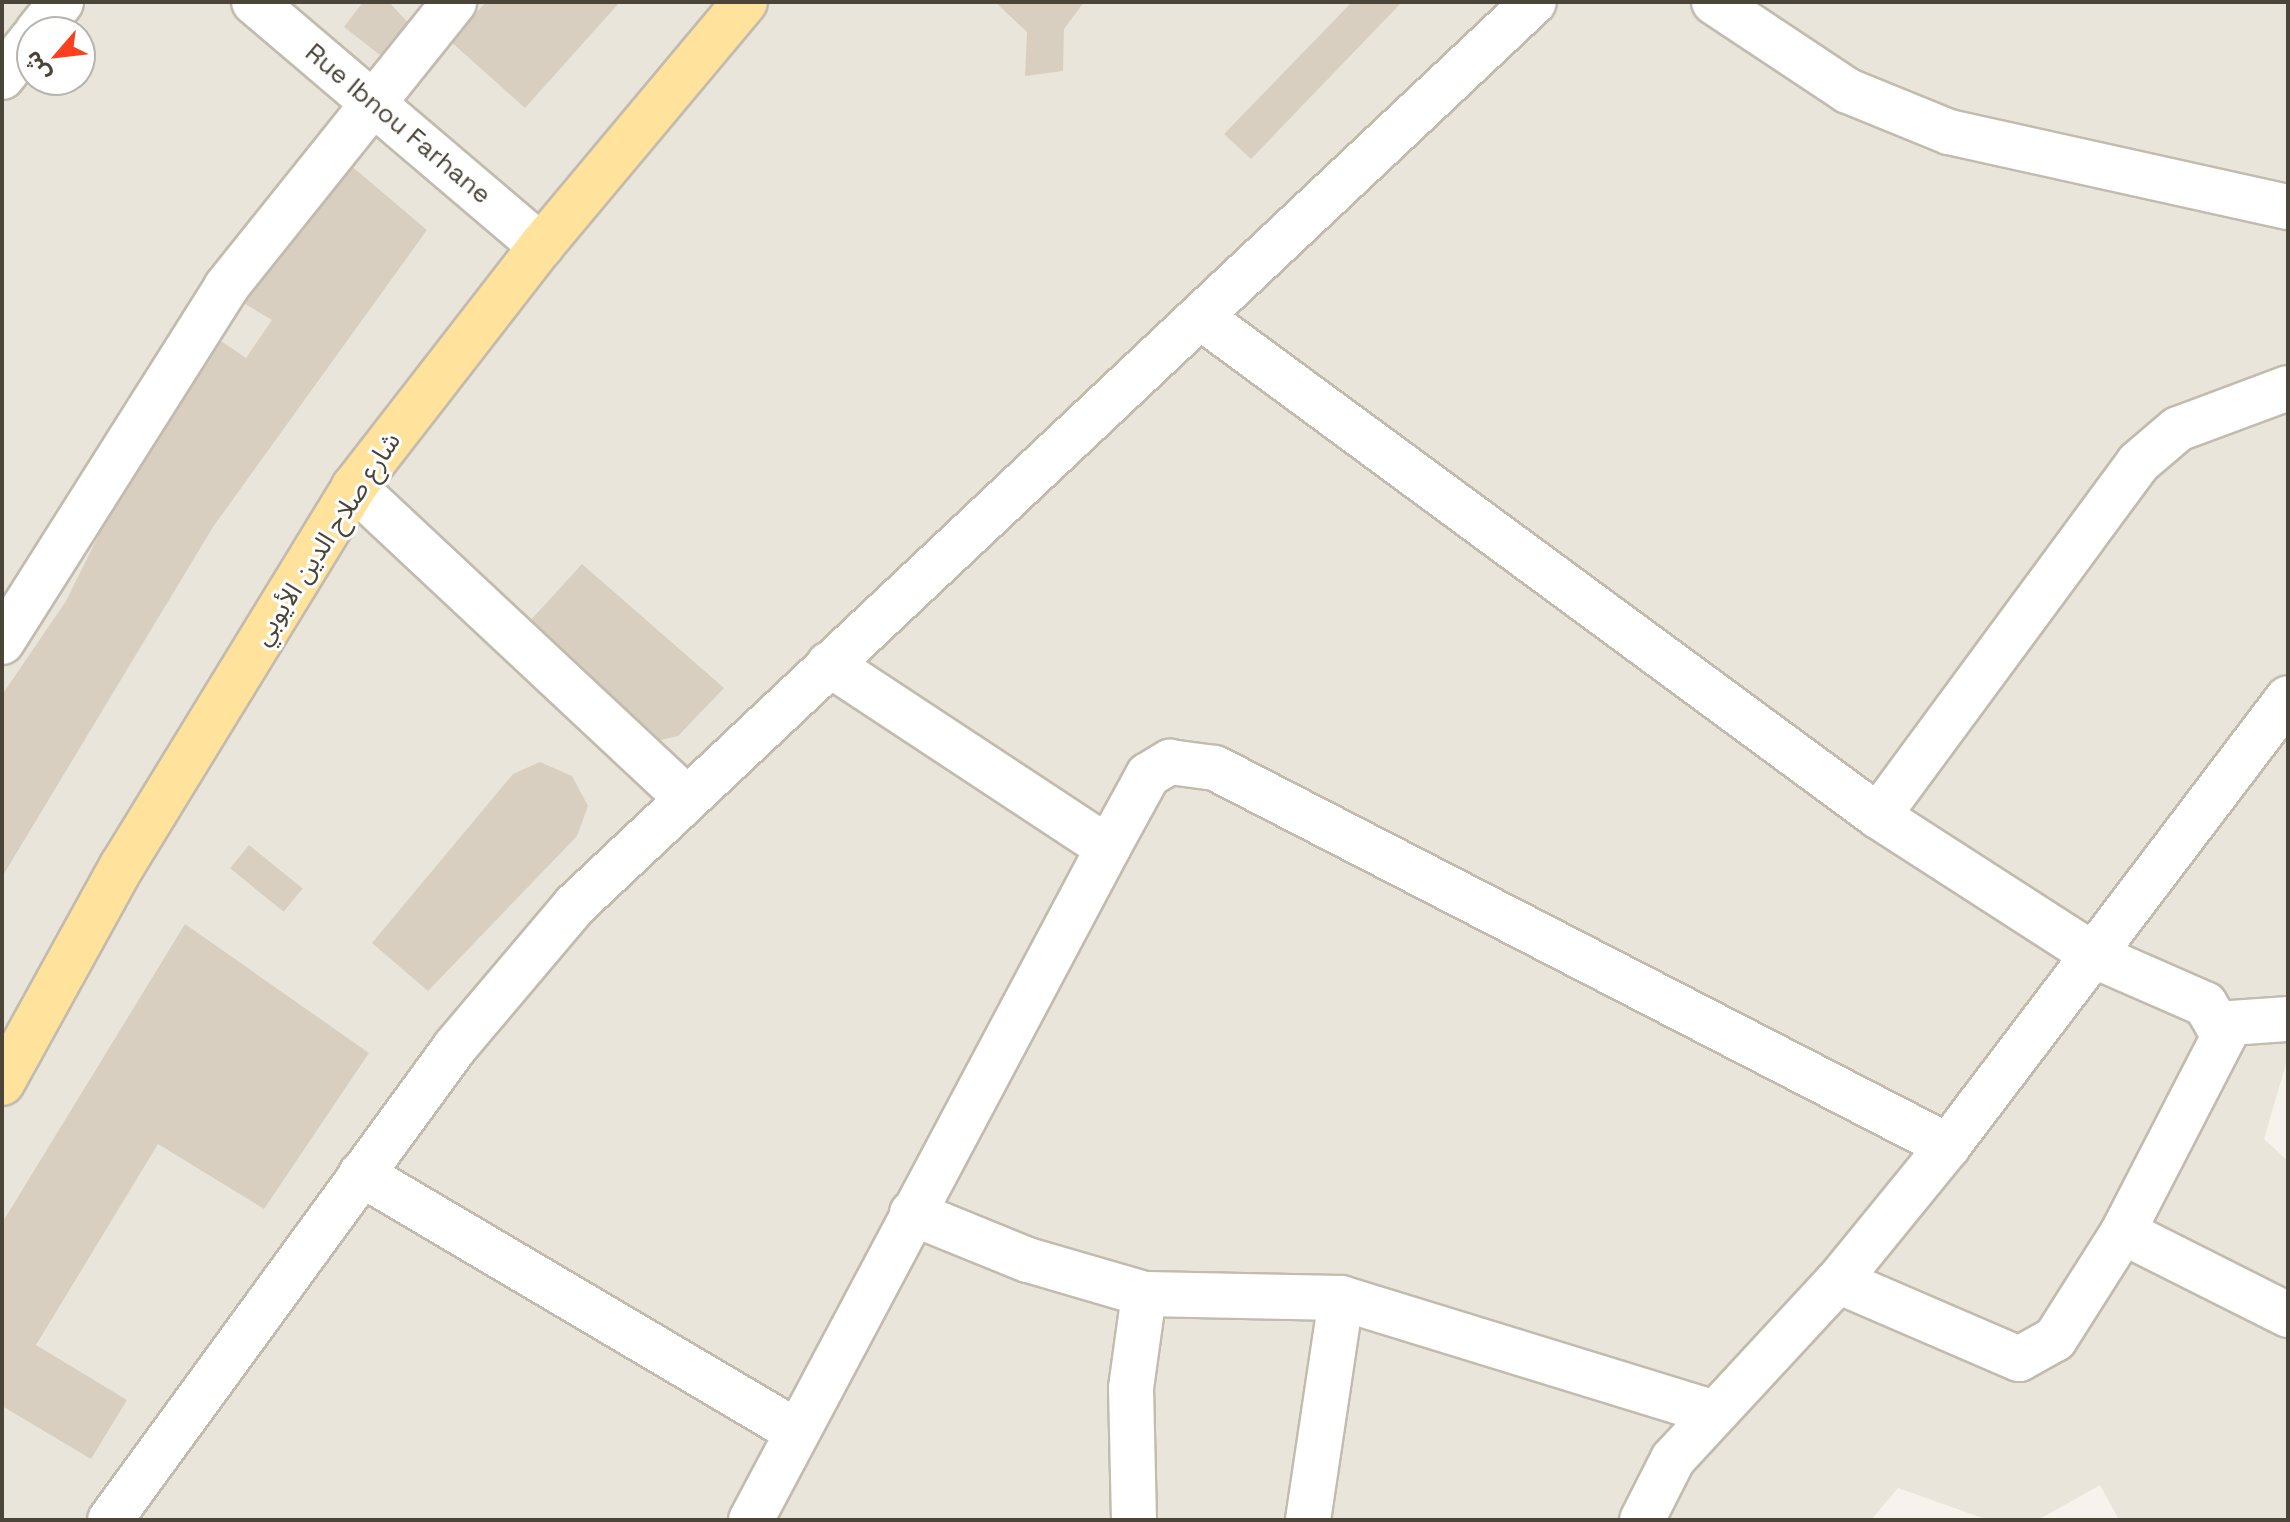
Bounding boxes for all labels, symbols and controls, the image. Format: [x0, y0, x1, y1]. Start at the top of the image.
north arrow [16, 16, 96, 96]
street label: Rue Ibnou Farhane [299, 37, 497, 211]
text: ش [17, 46, 56, 86]
street label: شارع صلاح الدين الأيوبي [247, 427, 407, 651]

